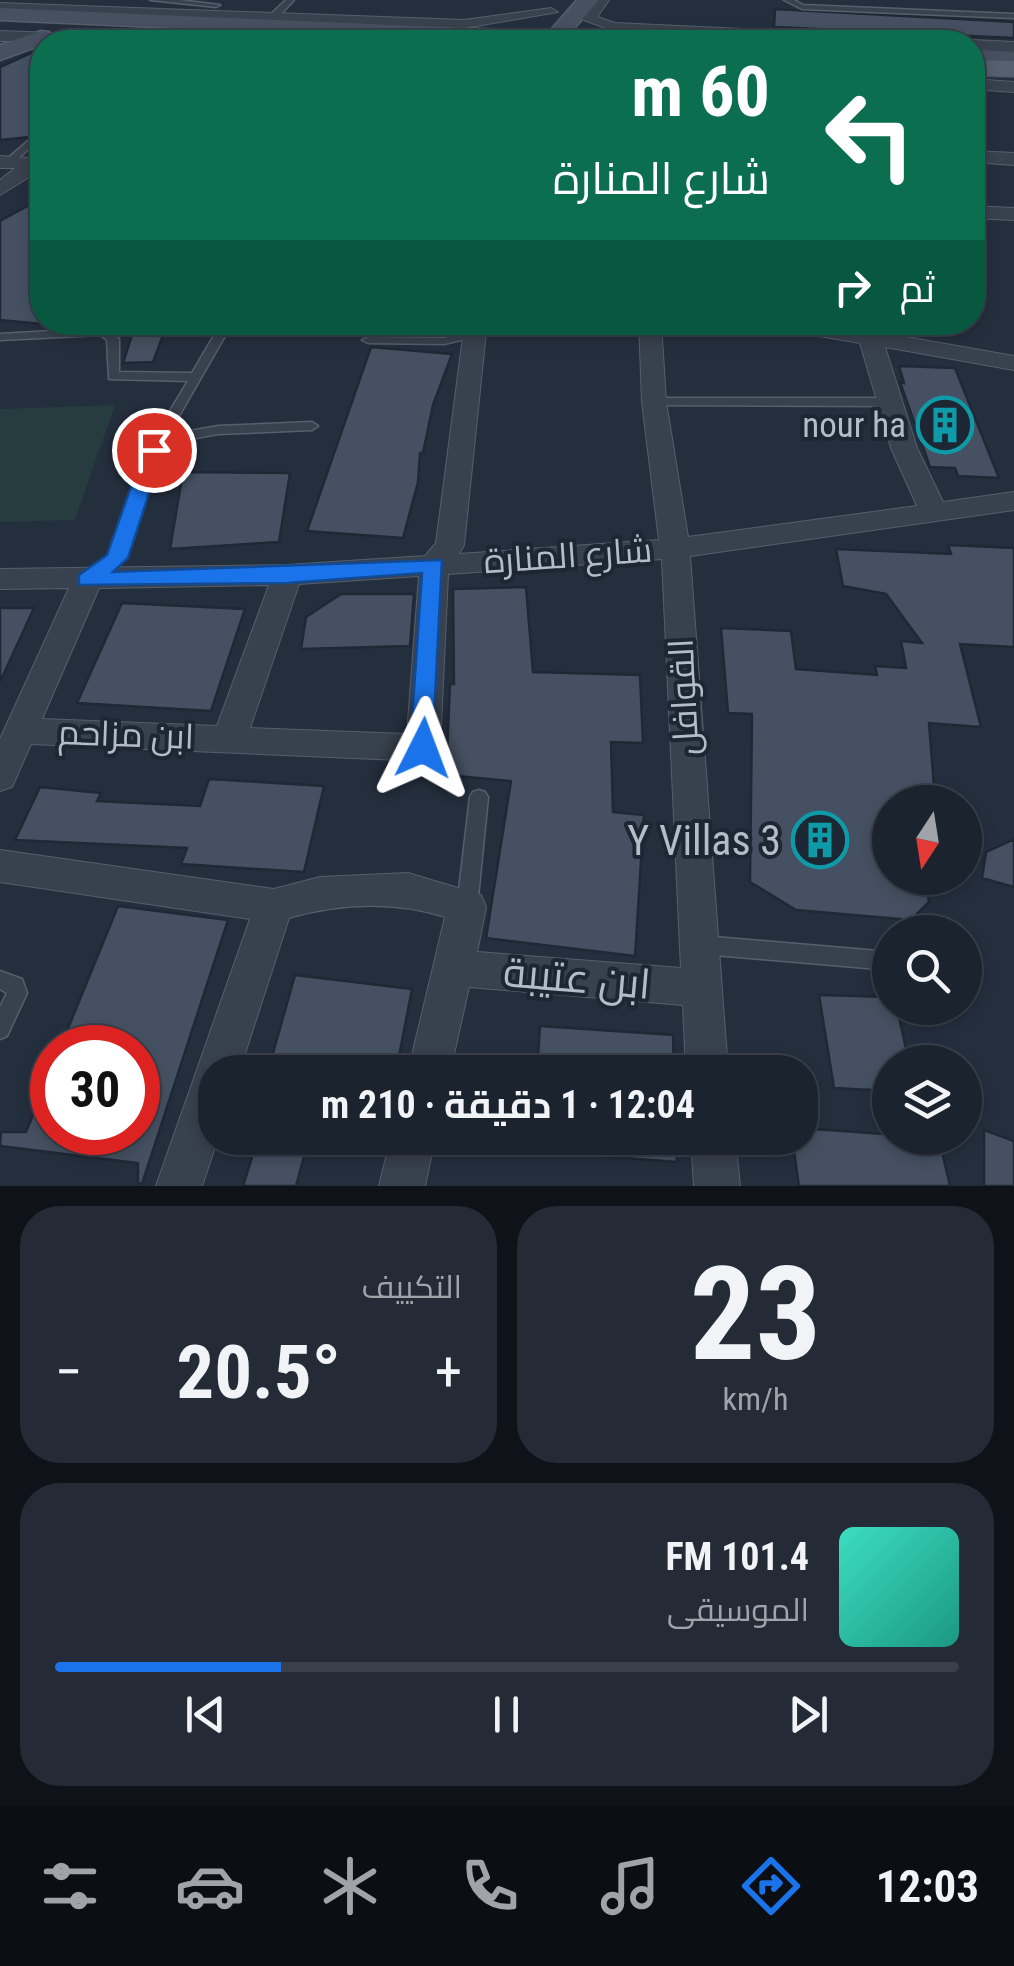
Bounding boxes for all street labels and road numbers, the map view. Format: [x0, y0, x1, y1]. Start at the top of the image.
street label: شارع المنارة [482, 530, 654, 584]
street label: القوافل [660, 638, 708, 756]
street label: ابن مزاحم [57, 712, 195, 761]
street label: ابن عتيبة [501, 947, 653, 1009]

